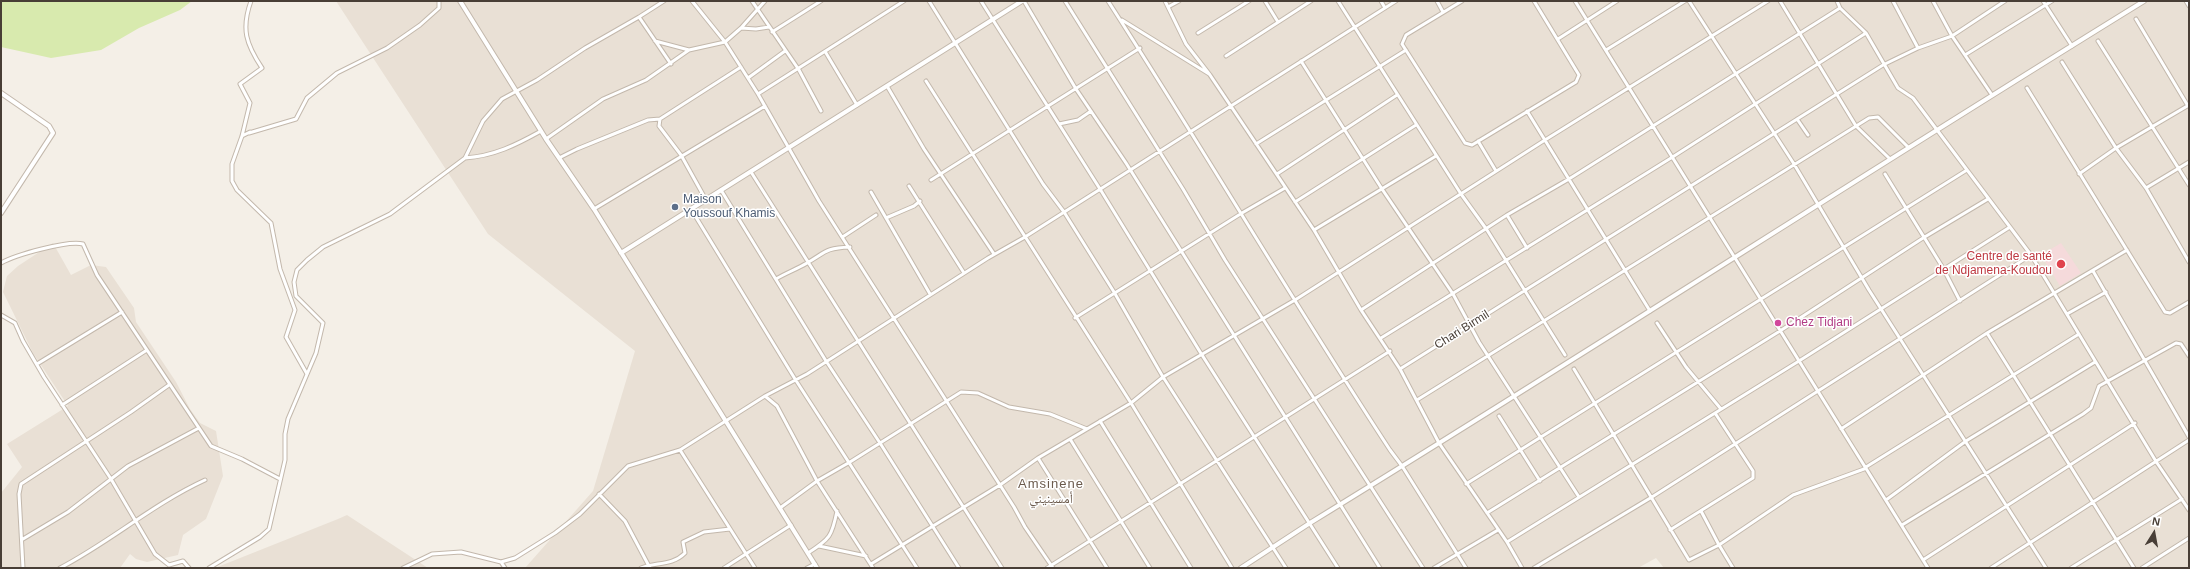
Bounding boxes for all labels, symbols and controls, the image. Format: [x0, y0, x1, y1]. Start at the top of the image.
place label: Maison Youssouf Khamis [683, 193, 775, 221]
marker: Maison Youssouf Khamis [670, 202, 680, 212]
place label: Centre de santé de Ndjamena-Koudou [1935, 250, 2052, 278]
marker: Centre de santé de Ndjamena-Koudou [2055, 258, 2067, 270]
street label: Chari Birmil [1432, 307, 1492, 353]
place label: Chez Tidjani [1786, 316, 1852, 330]
marker: Chez Tidjani [1773, 318, 1783, 328]
district label: Amsinene أمسينيني [1018, 476, 1084, 507]
north arrow [2134, 513, 2174, 553]
text: N [2151, 515, 2161, 528]

